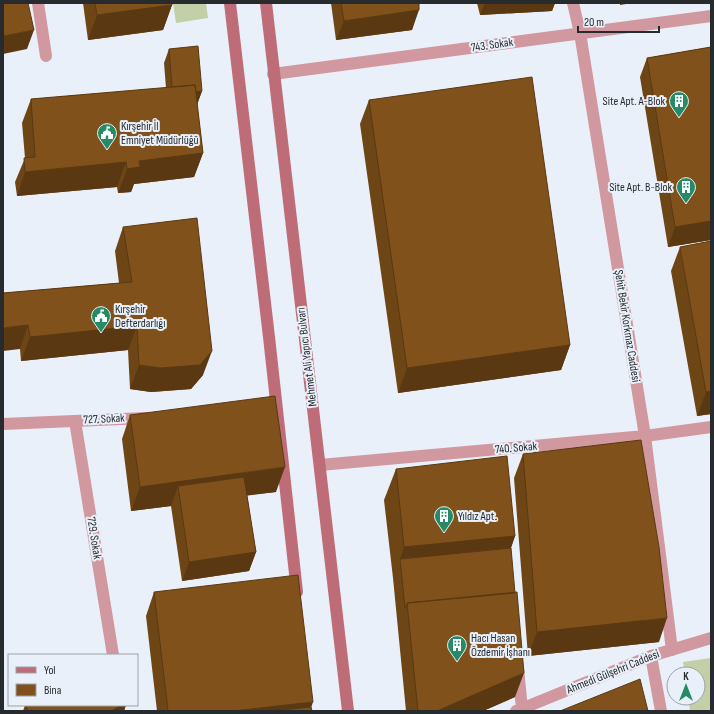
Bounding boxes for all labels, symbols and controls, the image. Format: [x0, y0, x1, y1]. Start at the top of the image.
scale bar [578, 8, 659, 34]
text: 20 m [584, 15, 604, 30]
street label: 743. Sokak [470, 35, 514, 55]
building icon: Site Apt. A-Blok [668, 90, 690, 118]
place label: Site Apt. A-Blok [603, 94, 665, 109]
place label: Kırşehir İl Emniyet Müdürlüğü [121, 119, 199, 148]
public building icon: Kırşehir İl Emniyet Müdürlüğü [96, 122, 118, 150]
building icon: Site Apt. B-Blok [675, 176, 697, 204]
place label: Site Apt. B-Blok [609, 180, 672, 195]
street label: Şehit Bekir Korkmaz Caddesi [611, 269, 643, 383]
place label: Kırşehir Defterdarlığı [115, 302, 165, 331]
public building icon: Kırşehir Defterdarlığı [90, 305, 112, 333]
street label: Mehmet Ali Yapıcı Bulvarı [293, 307, 321, 407]
street label: 727. Sokak [83, 410, 126, 428]
street label: 740. Sokak [494, 439, 538, 457]
building icon: Yıldız Apt. [433, 505, 455, 533]
place label: Yıldız Apt. [458, 509, 497, 524]
street label: 729. Sokak [83, 516, 105, 561]
place label: Hacı Hasan Özdemir İşhanı [471, 631, 530, 660]
building icon: Hacı Hasan Özdemir İşhanı [446, 634, 468, 662]
street label: Ahmedi Gülşehri Caddesi [563, 647, 662, 698]
legend [8, 654, 138, 706]
text: Yol [44, 663, 56, 678]
north arrow [666, 666, 706, 706]
text: K [683, 670, 689, 683]
text: Bina [44, 683, 62, 698]

